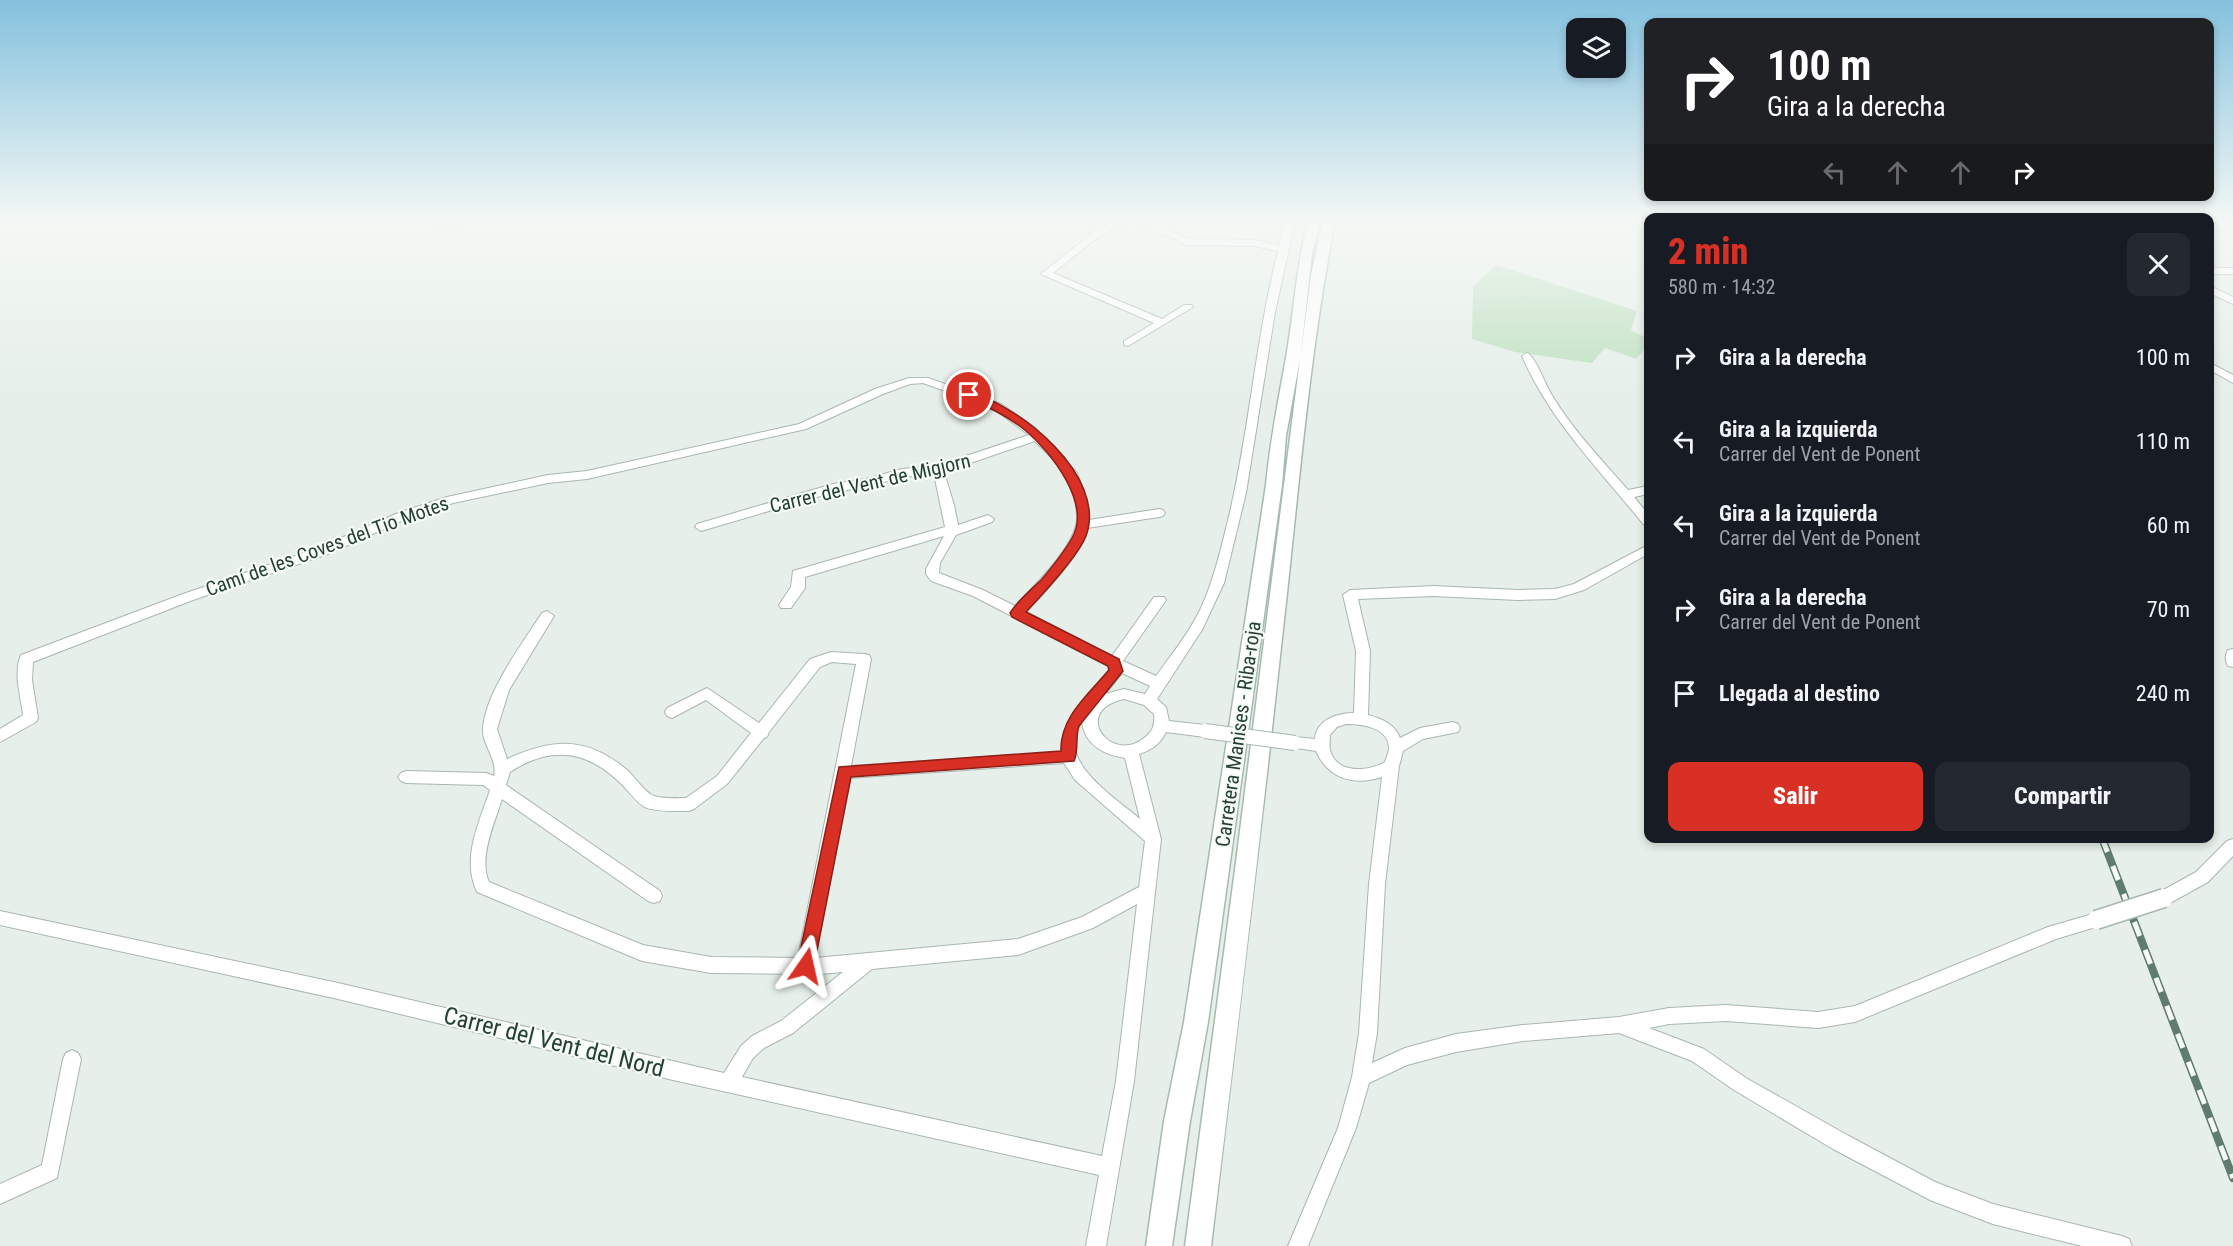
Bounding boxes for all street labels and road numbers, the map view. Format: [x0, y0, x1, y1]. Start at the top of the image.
street label: Carrer del Vent de Migjorn [767, 448, 973, 518]
street label: Camí de les Coves del Tio Motes [202, 491, 452, 601]
street label: Carretera Manises - Riba-roja [1210, 620, 1266, 848]
street label: Carrer del Vent del Nord [441, 1001, 667, 1083]

